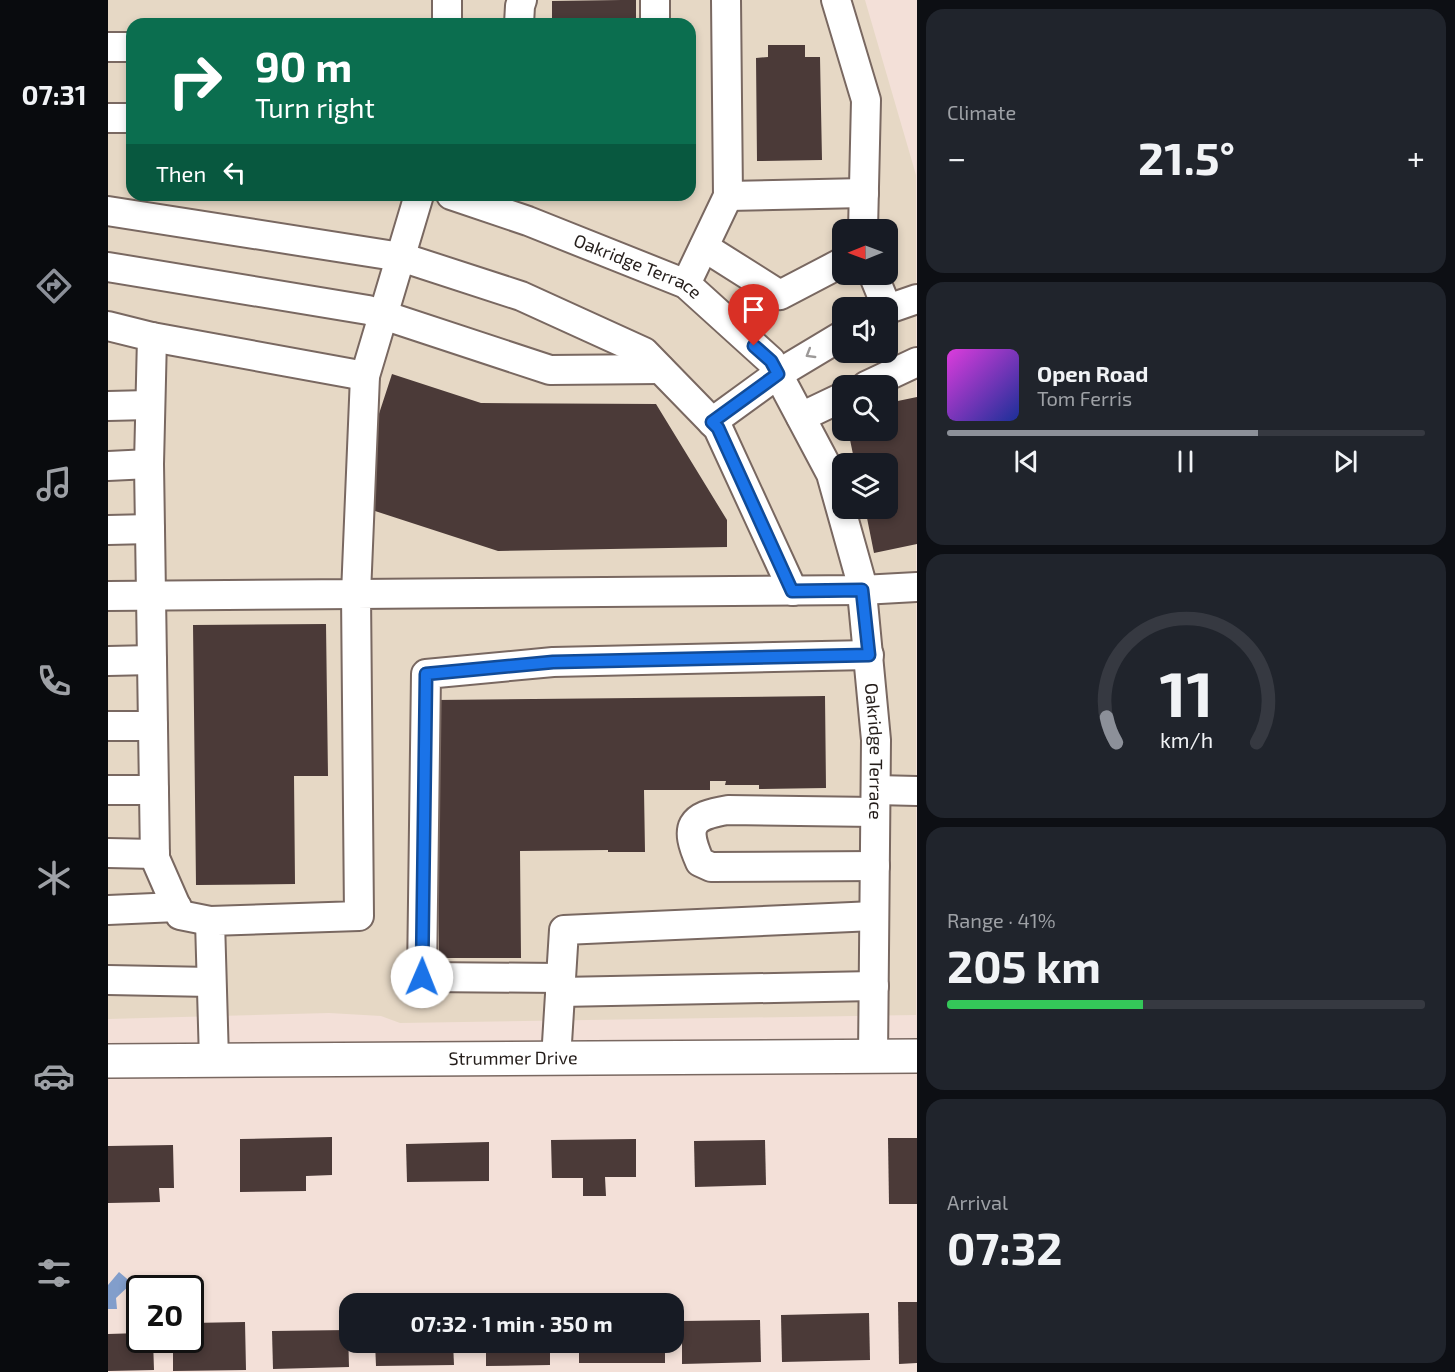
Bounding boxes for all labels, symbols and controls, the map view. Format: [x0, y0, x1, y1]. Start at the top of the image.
text: 90 m [255, 40, 352, 90]
icon: right [156, 42, 234, 120]
text: 07:31 [21, 78, 87, 110]
text: Turn right [255, 91, 375, 123]
text: Climate [947, 100, 1016, 124]
text: 21.5° [1138, 130, 1235, 184]
text: − [947, 137, 966, 177]
text: + [1407, 137, 1425, 177]
icon: left [218, 156, 251, 189]
text: Then [156, 160, 206, 186]
north arrow [832, 219, 898, 285]
map controls [832, 219, 898, 519]
street label: Oakridge Terrace [571, 228, 707, 303]
icon: directions [33, 265, 75, 307]
pin [728, 284, 779, 346]
icon: arrive [737, 293, 770, 326]
button: sound [832, 297, 898, 363]
one-way arrow [806, 347, 817, 359]
text: Open Road [1037, 360, 1149, 386]
button: search [832, 375, 898, 441]
text: Tom Ferris [1037, 386, 1132, 410]
icon: previous [1010, 445, 1043, 478]
icon: pause [1169, 445, 1202, 478]
icon: next [1329, 445, 1362, 478]
button: layers [832, 453, 898, 519]
icon: music [33, 463, 75, 505]
text: 11 [1159, 655, 1213, 730]
icon: phone [33, 660, 75, 702]
street label: Oakridge Terrace [861, 682, 888, 820]
text: km/h [1159, 727, 1213, 752]
icon: climate [33, 857, 75, 899]
text: Range · 41% [947, 908, 1056, 932]
text: 205 km [947, 938, 1101, 992]
position arrow [390, 945, 454, 1009]
street label: Strummer Drive [448, 1046, 578, 1069]
icon: car [33, 1055, 75, 1097]
text: Arrival [947, 1190, 1008, 1214]
text: 07:32 [947, 1220, 1062, 1274]
icon: filters [33, 1252, 75, 1294]
speed limit sign: 20 [126, 1275, 204, 1353]
text: 07:32 · 1 min · 350 m [410, 1310, 613, 1336]

